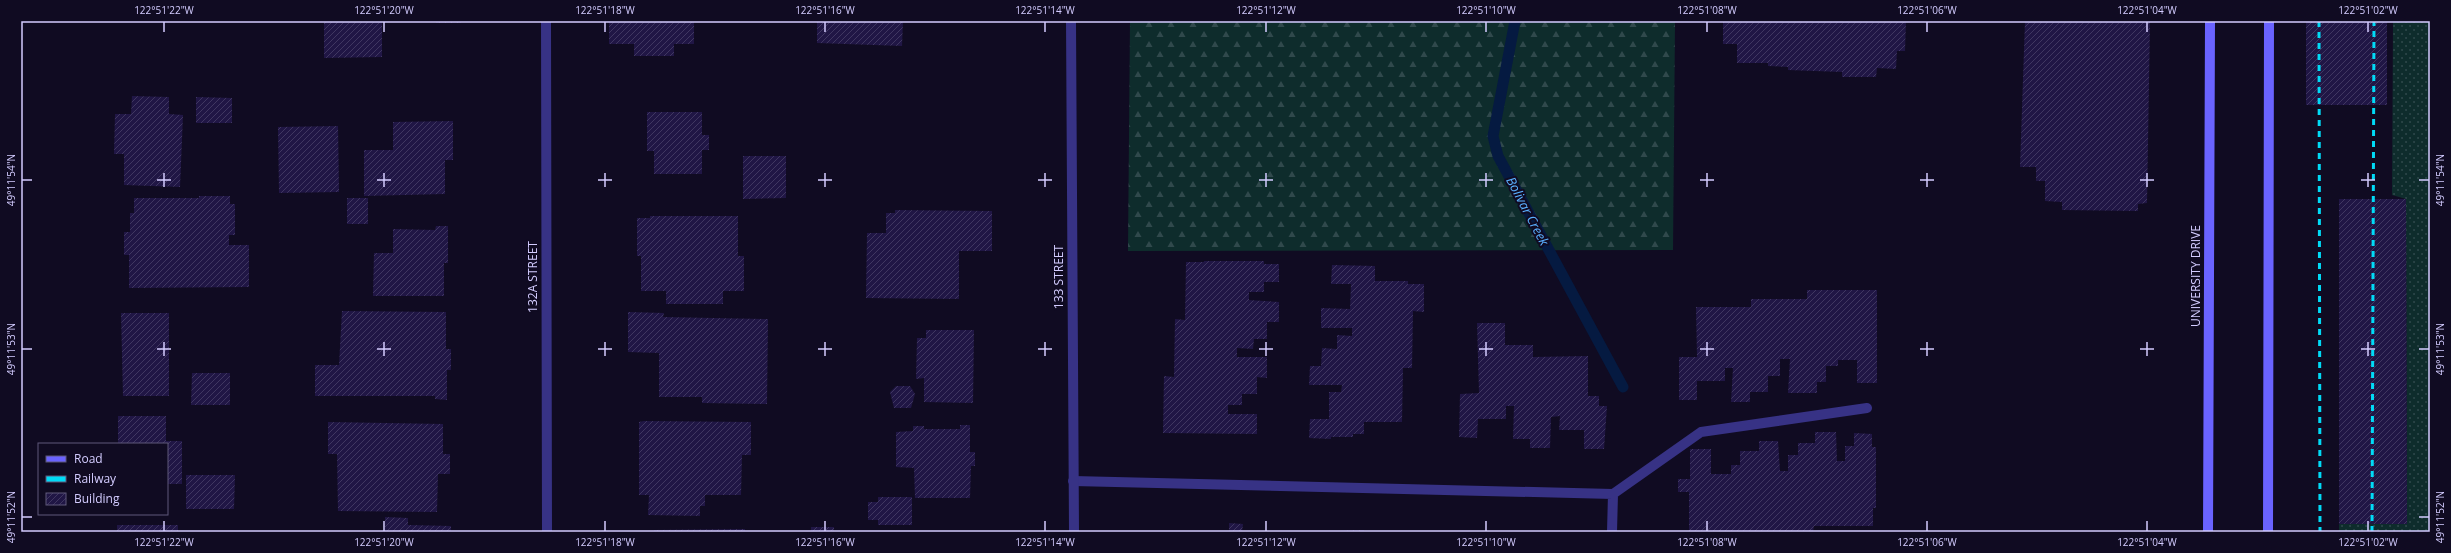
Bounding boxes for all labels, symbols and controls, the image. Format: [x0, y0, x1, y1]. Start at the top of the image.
text: 122°51'22"W [134, 3, 195, 17]
text: 122°51'20"W [354, 3, 415, 17]
text: 122°51'18"W [575, 3, 636, 17]
text: 122°51'16"W [795, 3, 856, 17]
text: 122°51'14"W [1015, 3, 1076, 17]
text: 122°51'12"W [1236, 3, 1297, 17]
text: 122°51'10"W [1456, 3, 1517, 17]
text: 122°51'08"W [1677, 3, 1738, 17]
text: 122°51'06"W [1897, 3, 1958, 17]
text: 122°51'04"W [2117, 3, 2178, 17]
text: 122°51'02"W [2338, 3, 2399, 17]
text: 49°11'54"N [4, 154, 18, 206]
text: 49°11'54"N [2433, 154, 2447, 206]
water label: Bolivar Creek [1502, 173, 1554, 249]
street label: UNIVERSITY DRIVE [2187, 225, 2204, 327]
street label: 132A STREET [524, 241, 541, 313]
street label: 133 STREET [1050, 244, 1067, 309]
text: 49°11'53"N [4, 323, 18, 375]
text: 49°11'53"N [2433, 323, 2447, 375]
legend [38, 443, 168, 515]
text: Road [74, 450, 103, 467]
text: Railway [74, 470, 117, 487]
text: Building [74, 490, 120, 507]
text: 49°11'52"N [4, 491, 18, 543]
text: 49°11'52"N [2433, 491, 2447, 543]
text: 122°51'22"W [134, 535, 195, 549]
text: 122°51'20"W [354, 535, 415, 549]
text: 122°51'18"W [575, 535, 636, 549]
text: 122°51'16"W [795, 535, 856, 549]
text: 122°51'14"W [1015, 535, 1076, 549]
text: 122°51'12"W [1236, 535, 1297, 549]
text: 122°51'10"W [1456, 535, 1517, 549]
text: 122°51'08"W [1677, 535, 1738, 549]
text: 122°51'06"W [1897, 535, 1958, 549]
text: 122°51'04"W [2117, 535, 2178, 549]
text: 122°51'02"W [2338, 535, 2399, 549]

